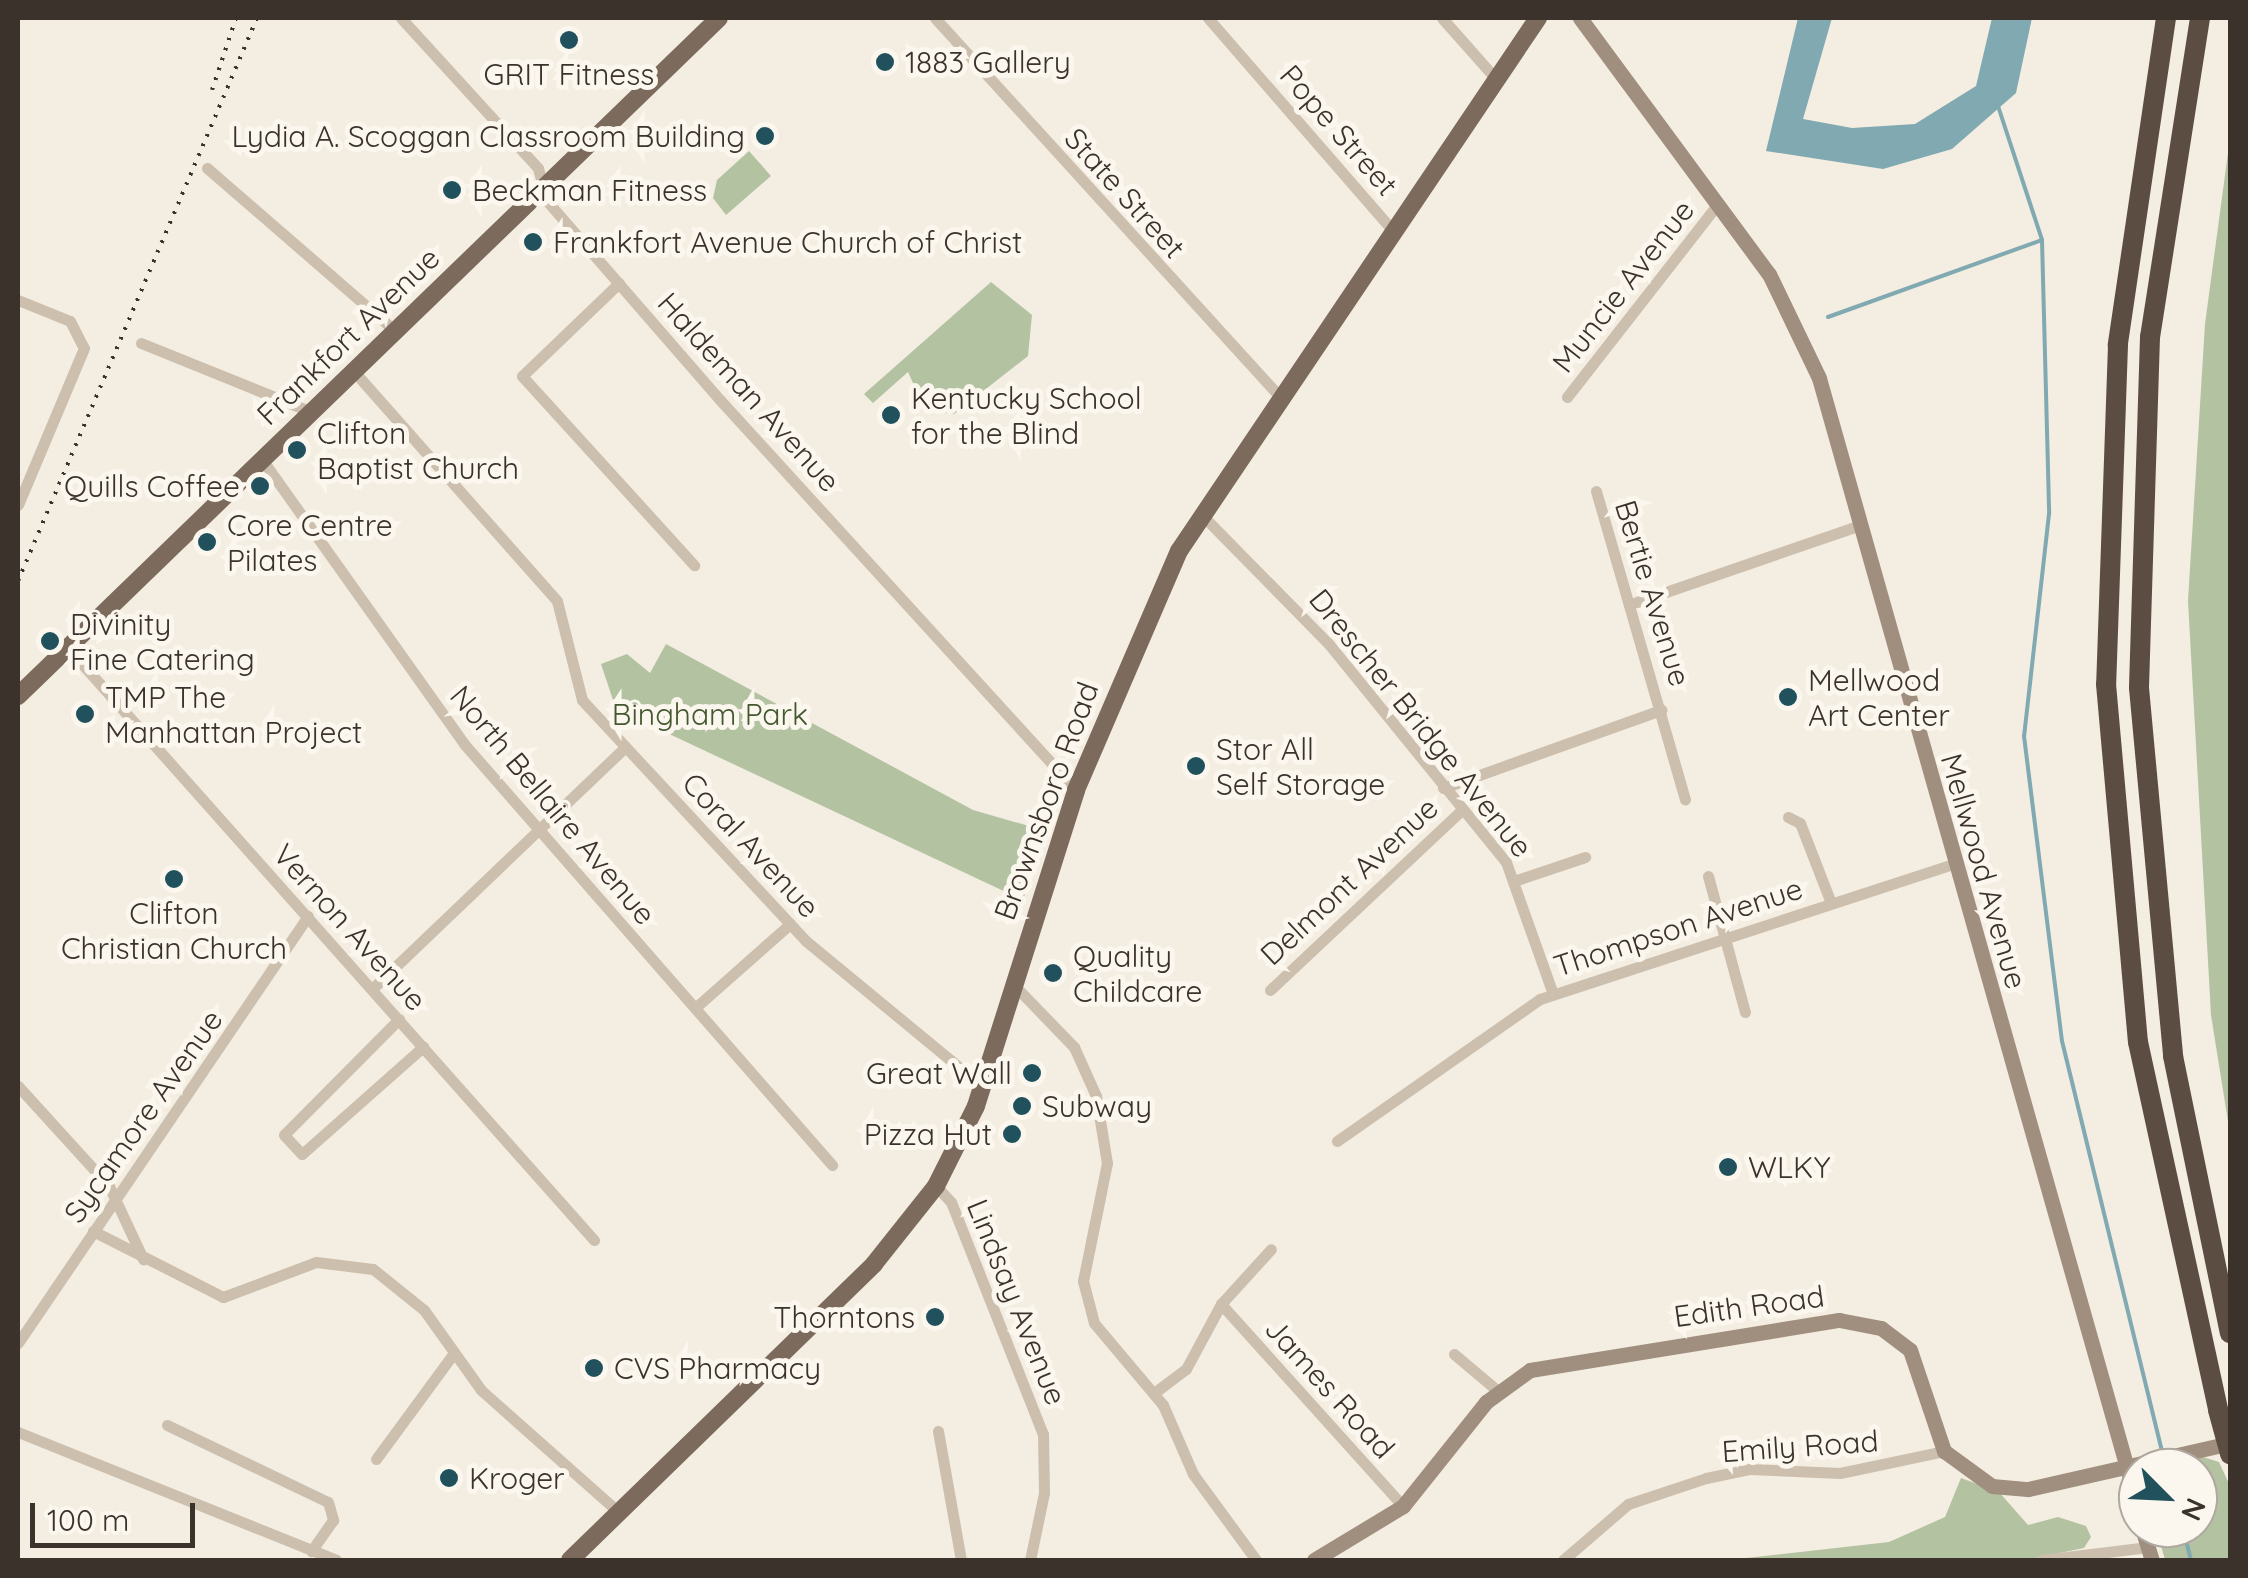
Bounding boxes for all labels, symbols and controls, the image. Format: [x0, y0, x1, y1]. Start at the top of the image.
marker: GRIT Fitness [558, 29, 580, 51]
place label: 1883 Gallery [905, 44, 1071, 80]
marker: 1883 Gallery [874, 51, 896, 73]
place label: GRIT Fitness [484, 56, 654, 92]
street label: Pope Street [1273, 57, 1405, 203]
place label: Lydia A. Scoggan Classroom Building [232, 118, 745, 154]
street label: State Street [1057, 121, 1193, 265]
marker: Lydia A. Scoggan Classroom Building [754, 125, 776, 147]
place label: Beckman Fitness [472, 172, 707, 208]
marker: Beckman Fitness [441, 179, 463, 201]
street label: Muncie Avenue [1545, 193, 1701, 379]
place label: Frankfort Avenue Church of Christ [553, 224, 1022, 260]
marker: Frankfort Avenue Church of Christ [522, 231, 544, 253]
street label: Frankfort Avenue [249, 240, 447, 432]
street label: Haldeman Avenue [650, 285, 848, 499]
place label: Kentucky School for the Blind [911, 380, 1142, 450]
marker: Kentucky School for the Blind [880, 404, 902, 426]
place label: Clifton Baptist Church [317, 415, 519, 486]
marker: Clifton Baptist Church [286, 439, 308, 461]
place label: Quills Coffee [64, 468, 240, 504]
marker: Quills Coffee [249, 475, 271, 497]
street label: Bertie Avenue [1608, 496, 1698, 690]
place label: Core Centre Pilates [227, 507, 393, 578]
marker: Core Centre Pilates [196, 531, 218, 553]
street label: Drescher Bridge Avenue [1302, 582, 1540, 864]
place label: Divinity Fine Catering [70, 606, 255, 676]
marker: Divinity Fine Catering [39, 630, 61, 652]
place label: Mellwood Art Center [1808, 662, 1950, 732]
street label: Brownsboro Road [986, 677, 1106, 925]
street label: North Bellaire Avenue [443, 678, 663, 932]
place label: TMP The Manhattan Project [105, 679, 362, 750]
marker: Mellwood Art Center [1777, 686, 1799, 708]
park label: Bingham Park [612, 696, 808, 732]
marker: TMP The Manhattan Project [74, 703, 96, 725]
place label: Stor All Self Storage [1216, 731, 1385, 802]
street label: Mellwood Avenue [1933, 749, 2035, 993]
marker: Stor All Self Storage [1185, 755, 1207, 777]
street label: Coral Avenue [675, 765, 827, 925]
street label: Delmont Avenue [1253, 790, 1445, 972]
street label: Vernon Avenue [266, 836, 434, 1018]
marker: Clifton Christian Church [163, 868, 185, 890]
street label: Thompson Avenue [1549, 870, 1807, 984]
place label: Clifton Christian Church [61, 895, 287, 966]
place label: Quality Childcare [1073, 938, 1202, 1008]
marker: Quality Childcare [1042, 962, 1064, 984]
street label: Sycamore Avenue [56, 1003, 230, 1229]
place label: Great Wall [866, 1055, 1012, 1091]
marker: Great Wall [1021, 1062, 1043, 1084]
place label: Subway [1042, 1088, 1152, 1124]
marker: Subway [1011, 1095, 1033, 1117]
place label: Pizza Hut [864, 1116, 992, 1152]
marker: Pizza Hut [1001, 1123, 1023, 1145]
place label: WLKY [1748, 1149, 1831, 1185]
marker: WLKY [1717, 1156, 1739, 1178]
street label: Lindsay Avenue [959, 1194, 1075, 1410]
street label: Edith Road [1672, 1278, 1826, 1334]
place label: Thorntons [773, 1299, 915, 1335]
marker: Thorntons [924, 1306, 946, 1328]
street label: James Road [1258, 1310, 1402, 1466]
place label: CVS Pharmacy [614, 1350, 821, 1386]
marker: CVS Pharmacy [583, 1357, 605, 1379]
street label: Emily Road [1720, 1423, 1880, 1469]
north arrow [2118, 1448, 2218, 1548]
place label: Kroger [469, 1460, 565, 1496]
marker: Kroger [438, 1467, 460, 1489]
scale bar [35, 1483, 200, 1545]
text: N [2174, 1493, 2214, 1526]
text: 100 m [47, 1501, 129, 1539]

